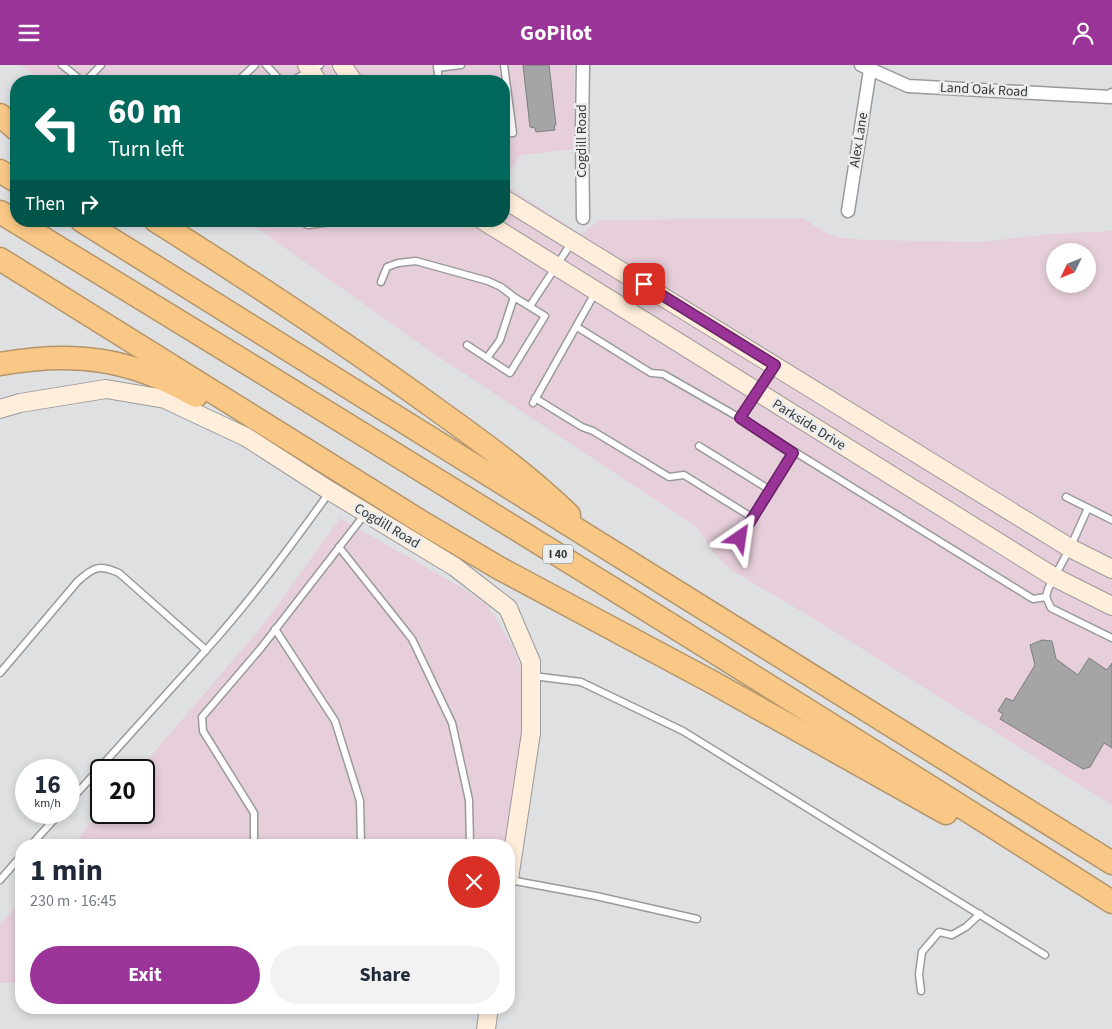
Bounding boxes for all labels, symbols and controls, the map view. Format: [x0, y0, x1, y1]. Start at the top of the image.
text: GoPilot [520, 17, 592, 49]
icon: menu [15, 19, 43, 47]
icon: person [1069, 19, 1097, 47]
street label: Land Oak Road [939, 78, 1029, 102]
text: 60 m [108, 87, 182, 137]
icon: left [25, 95, 90, 160]
street label: Cogdill Road [572, 104, 592, 178]
street label: Alex Lane [845, 111, 873, 169]
text: Turn left [108, 133, 184, 165]
icon: right [75, 190, 103, 218]
text: Then [25, 191, 65, 218]
north arrow [1046, 243, 1096, 293]
map controls [1046, 243, 1096, 293]
pin [623, 263, 665, 305]
icon: arrive [630, 270, 658, 298]
street label: Parkside Drive [768, 394, 850, 456]
street label: Cogdill Road [350, 498, 424, 554]
position arrow [713, 511, 765, 563]
road number: I 40 [543, 544, 573, 563]
speed limit sign: 20 [90, 759, 155, 824]
text: 16 [34, 767, 61, 803]
text: km/h [34, 795, 61, 812]
text: 1 min [30, 849, 103, 892]
button: close [448, 856, 500, 908]
text: 230 m · 16:45 [30, 890, 117, 912]
button: Exit [30, 946, 260, 1004]
button: Share [270, 946, 500, 1004]

